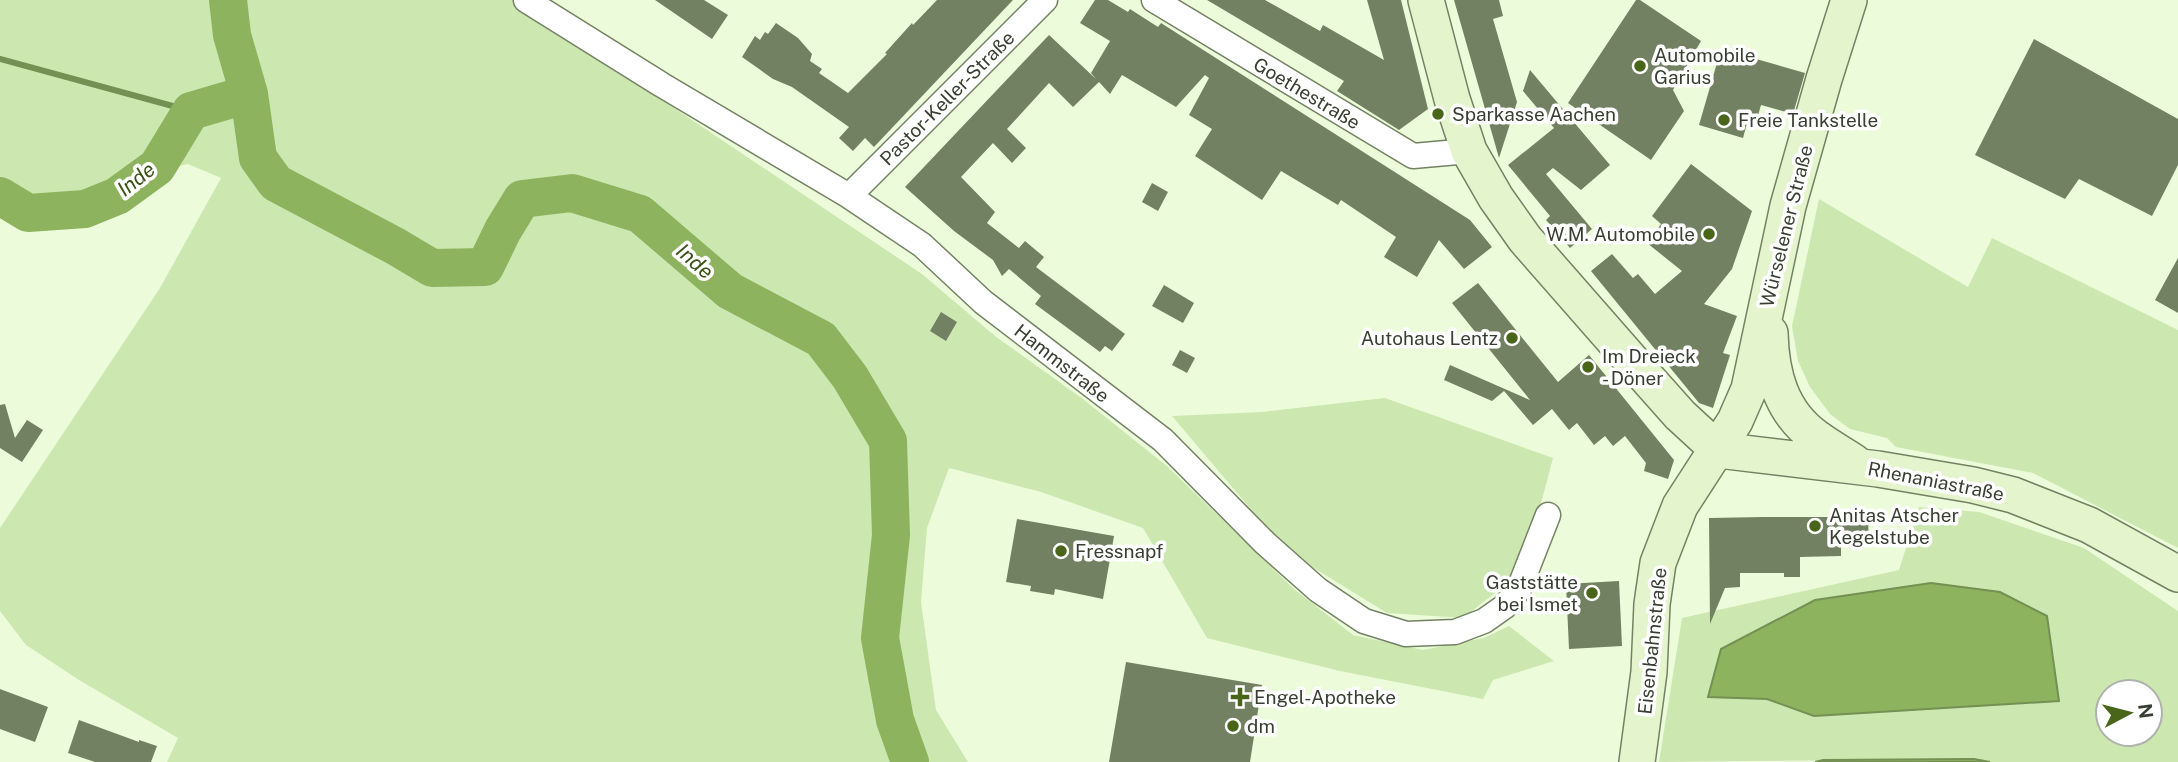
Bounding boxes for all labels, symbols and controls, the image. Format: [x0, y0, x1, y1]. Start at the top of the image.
street label: Pastor-Keller-Straße [875, 26, 1019, 170]
place label: Automobile Garius [1654, 44, 1756, 88]
street label: Goethestraße [1250, 53, 1364, 133]
marker: Automobile Garius [1632, 58, 1648, 74]
place label: Sparkasse Aachen [1452, 103, 1616, 125]
marker: Sparkasse Aachen [1430, 106, 1446, 122]
place label: Freie Tankstelle [1738, 109, 1878, 131]
marker: Freie Tankstelle [1716, 112, 1732, 128]
street label: Würselener Straße [1755, 143, 1817, 309]
water label: Inde [112, 156, 160, 202]
place label: W.M. Automobile [1546, 223, 1695, 245]
marker: W.M. Automobile [1701, 226, 1717, 242]
water label: Inde [671, 238, 719, 284]
street label: Hammstraße [1010, 319, 1114, 407]
place label: Autohaus Lentz [1361, 327, 1498, 349]
marker: Autohaus Lentz [1504, 330, 1520, 346]
place label: Im Dreieck - Döner [1602, 345, 1696, 389]
marker: Im Dreieck - Döner [1580, 359, 1596, 375]
street label: Rhenaniastraße [1866, 457, 2006, 505]
place label: Anitas Atscher Kegelstube [1829, 504, 1959, 548]
marker: Anitas Atscher Kegelstube [1807, 518, 1823, 534]
place label: Fressnapf [1075, 540, 1163, 562]
marker: Fressnapf [1053, 543, 1069, 559]
street label: Eisenbahnstraße [1633, 567, 1671, 715]
place label: Gaststätte bei Ismet [1486, 571, 1578, 615]
marker: Gaststätte bei Ismet [1584, 585, 1600, 601]
north arrow [2094, 678, 2164, 748]
place label: Engel-Apotheke [1254, 686, 1396, 708]
marker: Engel-Apotheke [1232, 689, 1248, 705]
text: N [2134, 702, 2158, 720]
place label: dm [1247, 715, 1275, 737]
marker: dm [1225, 718, 1241, 734]

